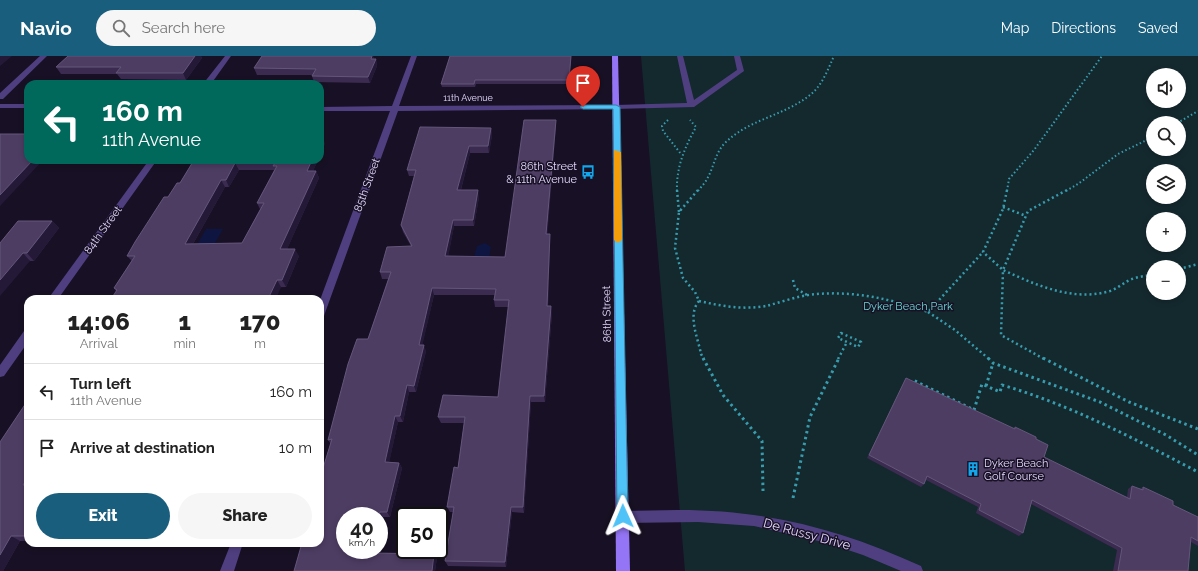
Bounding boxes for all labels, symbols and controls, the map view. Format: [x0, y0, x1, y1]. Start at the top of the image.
search box [96, 10, 376, 46]
text: Navio [20, 17, 72, 39]
icon: search [110, 17, 132, 39]
text: Search here [142, 19, 225, 37]
text: Map [1001, 20, 1029, 36]
text: Directions [1051, 20, 1116, 36]
text: Saved [1138, 20, 1178, 36]
pin [566, 66, 600, 107]
map controls [1146, 68, 1186, 300]
button: sound [1146, 68, 1186, 108]
icon: arrive [572, 72, 594, 94]
street label: 11th Avenue [443, 93, 493, 103]
text: 160 m [102, 95, 183, 128]
icon: left [36, 96, 88, 148]
button: search [1146, 116, 1186, 156]
text: 11th Avenue [102, 129, 201, 150]
street label: 85th Street [351, 156, 383, 213]
place label: 86th Street & 11th Avenue [506, 160, 578, 186]
bus stop icon: 86th Street & 11th Avenue [580, 164, 596, 180]
button: layers [1146, 164, 1186, 204]
street label: 84th Street [81, 203, 125, 256]
button: + [1146, 212, 1186, 252]
button: − [1146, 260, 1186, 300]
street label: 86th Street [600, 285, 614, 342]
park label: Dyker Beach Park [863, 300, 953, 313]
text: 14:06 [68, 307, 130, 336]
text: 1 [178, 307, 191, 336]
text: 170 [239, 307, 280, 336]
text: Arrival [80, 336, 118, 351]
text: min [173, 336, 196, 351]
text: m [254, 336, 266, 351]
text: Turn left [70, 375, 131, 393]
icon: left [36, 381, 58, 403]
text: 160 m [270, 383, 312, 401]
text: 11th Avenue [70, 393, 142, 408]
icon: arrive [36, 437, 58, 459]
text: Arrive at destination [70, 439, 215, 457]
text: 10 m [279, 439, 312, 457]
place label: Dyker Beach Golf Course [984, 457, 1048, 483]
building icon: Dyker Beach Golf Course [965, 461, 981, 477]
button: Exit [36, 493, 170, 539]
button: Share [178, 493, 312, 539]
position arrow [602, 495, 644, 537]
speed limit sign: 50 [396, 507, 448, 559]
street label: De Russy Drive [762, 515, 853, 553]
text: 40 [350, 516, 374, 540]
text: km/h [349, 537, 375, 548]

